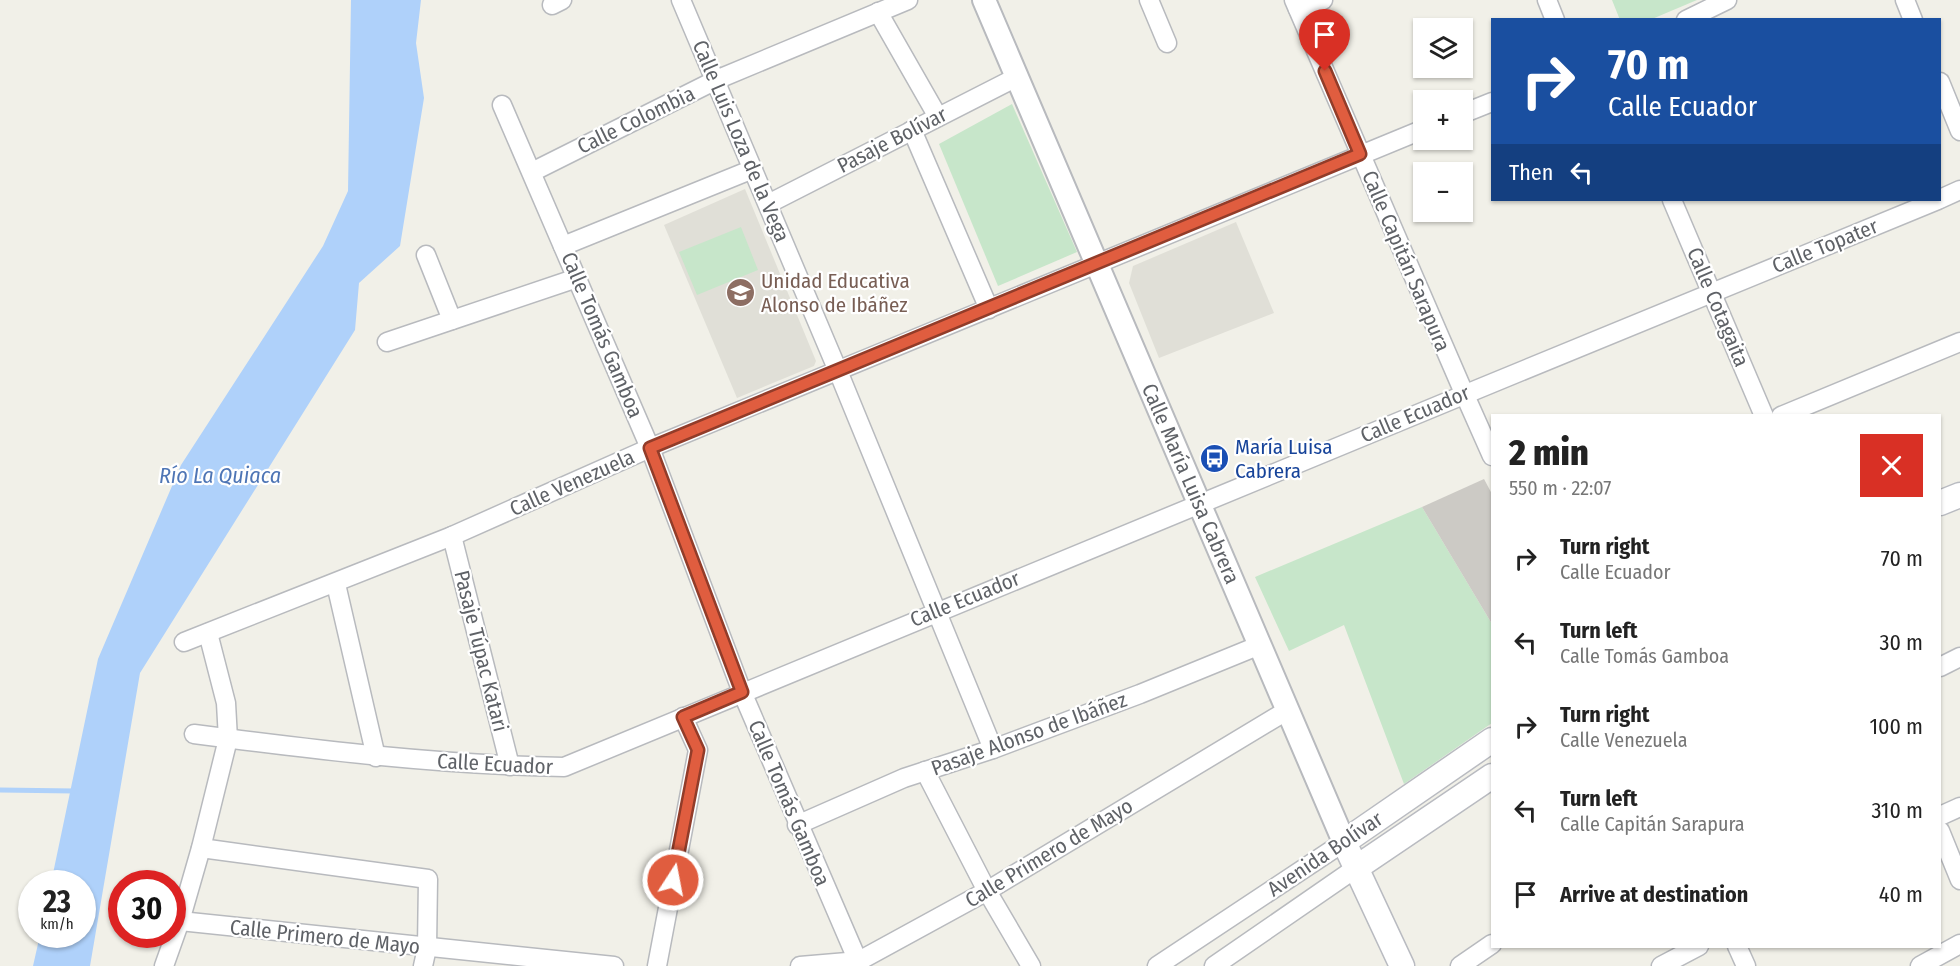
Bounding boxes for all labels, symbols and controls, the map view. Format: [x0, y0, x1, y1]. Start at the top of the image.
pin [1299, 9, 1350, 71]
icon: arrive [1308, 18, 1341, 51]
map controls [1413, 18, 1473, 222]
button: layers [1413, 18, 1473, 78]
street label: Calle Luis Loza de la Vega [687, 36, 795, 246]
text: 70 m [1608, 40, 1689, 90]
icon: right [1509, 42, 1587, 120]
street label: Calle Colombia [573, 80, 699, 160]
button: + [1413, 90, 1473, 150]
text: Calle Ecuador [1608, 91, 1757, 123]
street label: Pasaje Bolívar [833, 101, 952, 179]
icon: left [1565, 156, 1598, 189]
text: Then [1509, 159, 1553, 186]
button: − [1413, 162, 1473, 222]
street label: Calle Capitán Sarapura [1356, 167, 1456, 355]
street label: Calle Topater [1768, 213, 1882, 279]
street label: Calle Cotagaita [1681, 243, 1755, 371]
street label: Calle Tomás Gamboa [555, 248, 649, 422]
place label: Unidad Educativa Alonso de Ibáñez [761, 268, 910, 318]
school or university icon: Unidad Educativa Alonso de Ibáñez [724, 277, 756, 309]
street label: Calle Ecuador [1357, 379, 1474, 449]
street label: Calle María Luisa Cabrera [1136, 380, 1245, 588]
text: 2 min [1509, 431, 1589, 475]
place label: María Luisa Cabrera [1235, 434, 1332, 484]
button: close [1860, 434, 1923, 497]
bus stop icon: María Luisa Cabrera [1198, 443, 1230, 475]
street label: Calle Venezuela [506, 444, 638, 522]
water label: Río La Quiaca [159, 462, 281, 489]
text: 550 m · 22:07 [1509, 476, 1611, 500]
text: Turn right [1560, 533, 1649, 560]
icon: right [1509, 542, 1542, 575]
text: 70 m [1881, 545, 1923, 572]
text: Calle Ecuador [1560, 560, 1670, 584]
street label: Calle Ecuador [906, 565, 1024, 633]
street label: Pasaje Túpac Katari [448, 568, 514, 734]
text: Turn left [1560, 617, 1638, 644]
icon: left [1509, 626, 1542, 659]
text: 30 m [1880, 629, 1923, 656]
text: Calle Tomás Gamboa [1560, 644, 1729, 668]
street label: Pasaje Alonso de Ibáñez [928, 687, 1130, 781]
text: Turn right [1560, 701, 1649, 728]
icon: right [1509, 710, 1542, 743]
text: 100 m [1869, 713, 1923, 740]
street label: Calle Tomás Gamboa [742, 716, 836, 890]
text: Calle Venezuela [1560, 728, 1688, 752]
street label: Calle Ecuador [436, 748, 554, 780]
text: Turn left [1560, 785, 1638, 812]
street label: Calle Primero de Mayo [960, 793, 1138, 913]
icon: left [1509, 794, 1542, 827]
text: 310 m [1871, 797, 1923, 824]
street label: Avenida Bolívar [1262, 806, 1388, 902]
text: Calle Capitán Sarapura [1560, 812, 1745, 836]
position arrow [641, 848, 705, 912]
speed limit sign: 30 [108, 870, 186, 948]
icon: arrive [1509, 878, 1542, 911]
text: Arrive at destination [1560, 881, 1748, 908]
text: 40 m [1879, 881, 1923, 908]
text: 23 [43, 884, 71, 920]
street label: Calle Primero de Mayo [229, 914, 421, 960]
text: km/h [40, 915, 74, 933]

